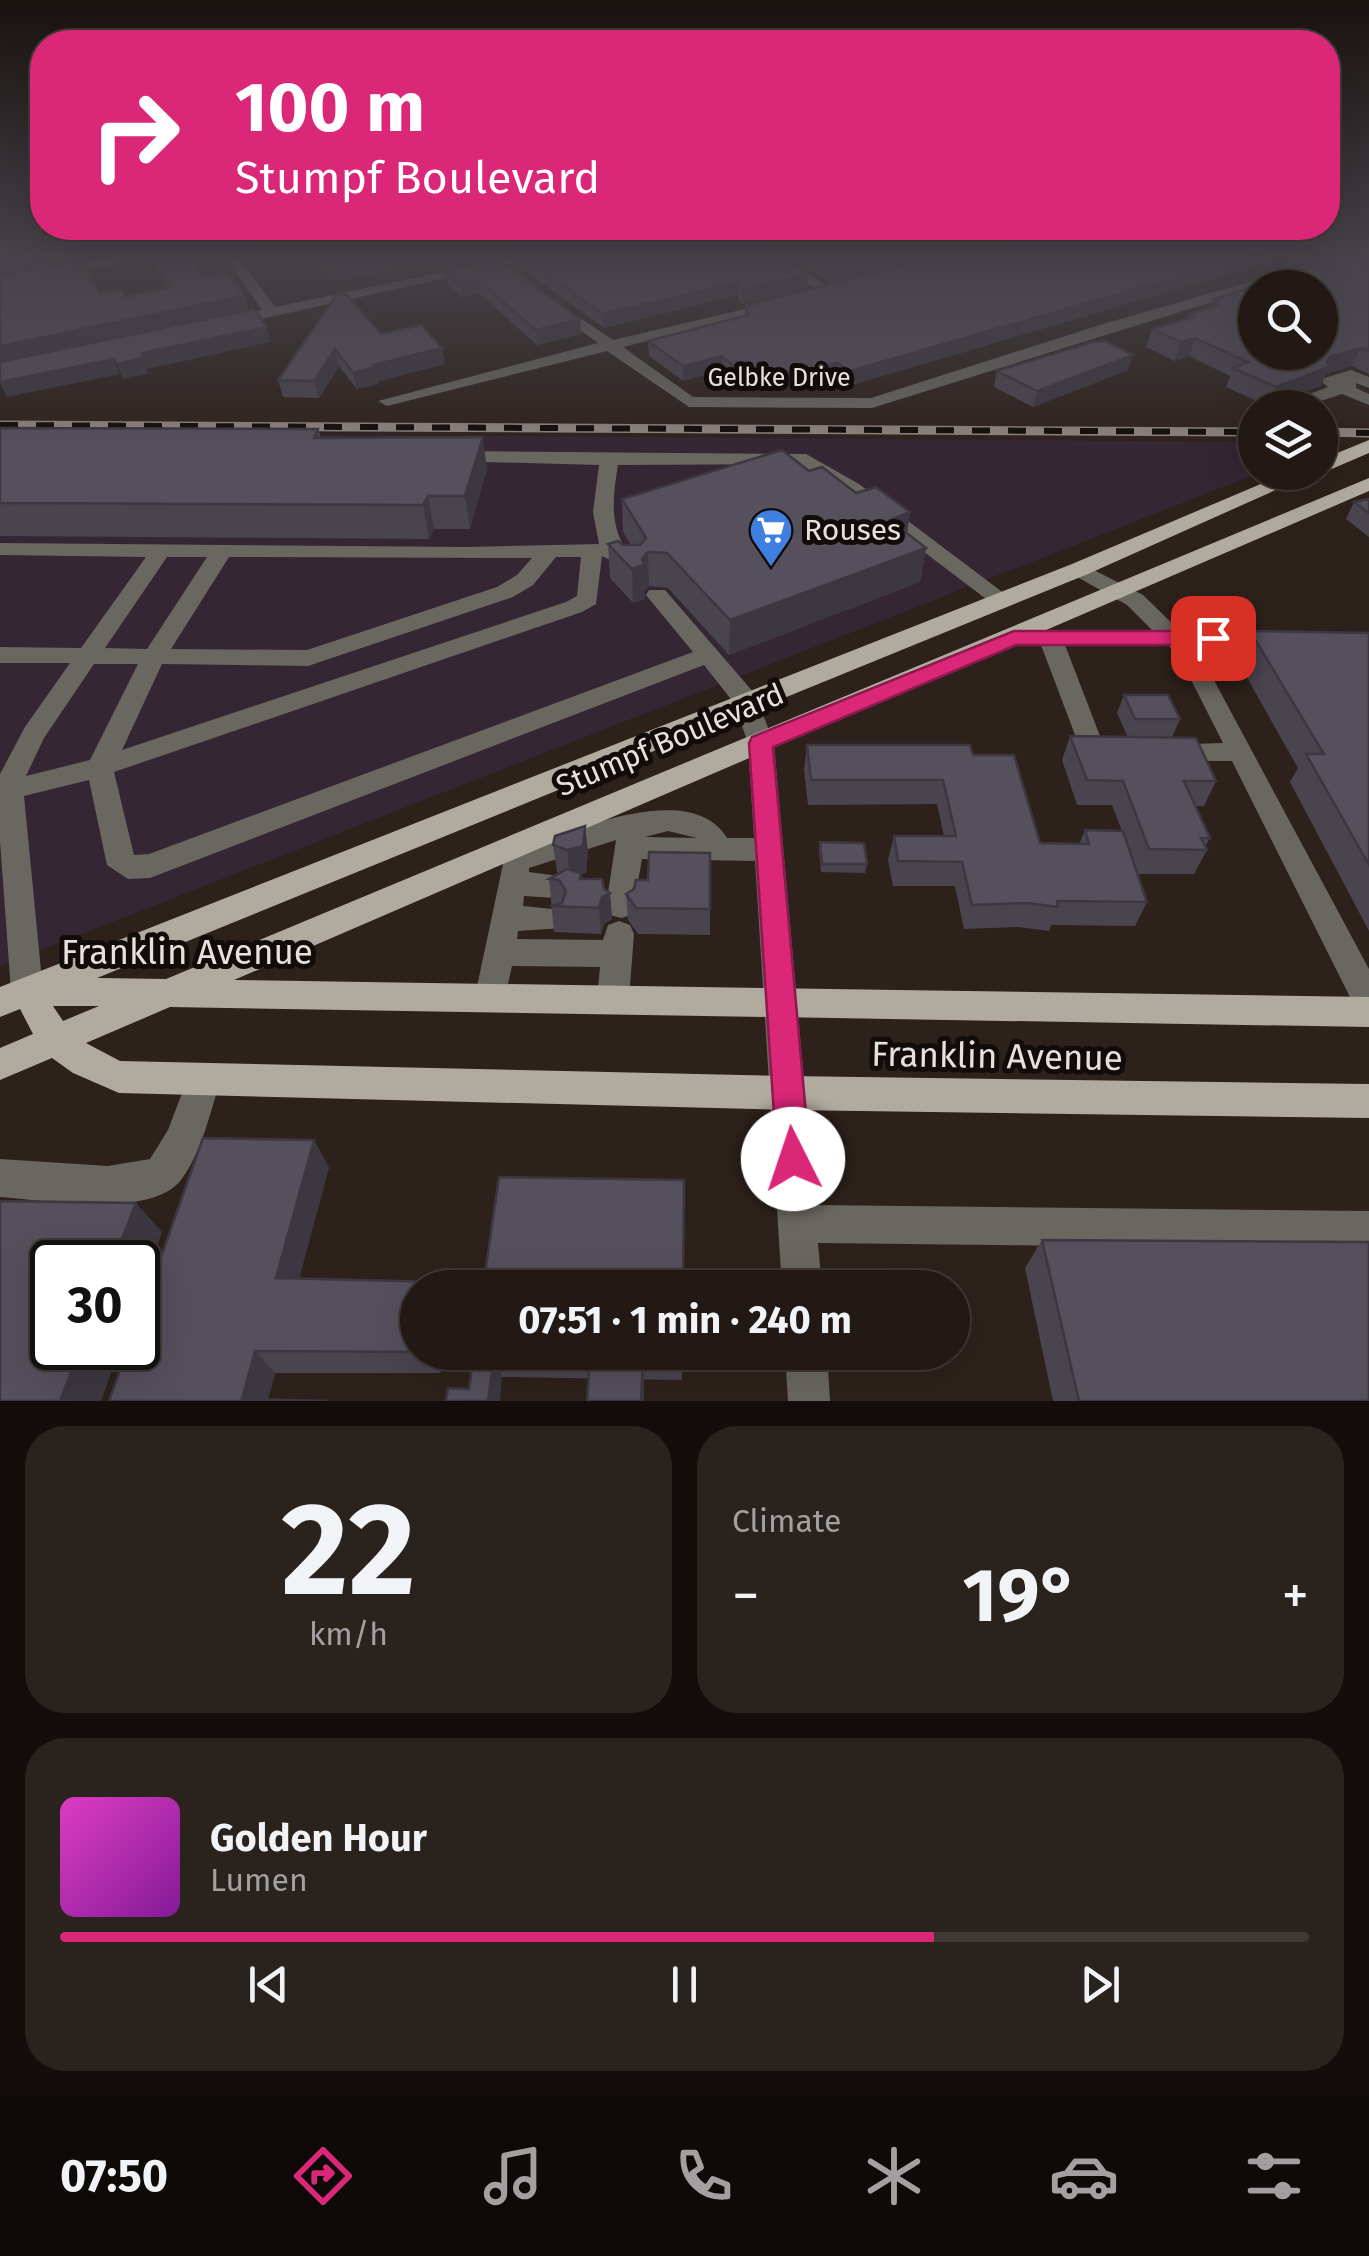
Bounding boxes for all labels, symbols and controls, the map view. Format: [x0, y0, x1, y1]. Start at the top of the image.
text: 100 m [235, 66, 425, 150]
icon: right [70, 70, 200, 200]
text: Stumpf Boulevard [235, 151, 600, 205]
map controls [1238, 270, 1338, 490]
button: search [1238, 270, 1338, 370]
street label: Gelbke Drive [707, 363, 851, 393]
button: layers [1238, 390, 1338, 490]
supermarket icon: Rouses [748, 507, 794, 568]
place label: Rouses [804, 512, 901, 548]
pin [1171, 596, 1256, 681]
icon: arrive [1186, 611, 1241, 666]
street label: Stumpf Boulevard [551, 676, 789, 804]
street label: Franklin Avenue [61, 931, 313, 973]
street label: Franklin Avenue [871, 1033, 1123, 1079]
position arrow [741, 1107, 845, 1211]
speed limit sign: 30 [30, 1240, 160, 1370]
text: 07:51 · 1 min · 240 m [518, 1297, 852, 1343]
text: 22 [281, 1472, 416, 1628]
text: Climate [732, 1502, 841, 1540]
text: 19° [963, 1551, 1078, 1641]
text: − [732, 1563, 760, 1629]
text: + [1282, 1563, 1309, 1629]
text: km/h [309, 1615, 388, 1653]
text: Golden Hour [210, 1815, 427, 1861]
text: Lumen [210, 1861, 308, 1899]
icon: previous [241, 1957, 296, 2012]
icon: pause [657, 1957, 712, 2012]
icon: next [1073, 1957, 1128, 2012]
icon: directions [288, 2141, 358, 2211]
icon: music [478, 2141, 548, 2211]
icon: phone [669, 2141, 739, 2211]
icon: climate [859, 2141, 929, 2211]
icon: car [1049, 2141, 1119, 2211]
icon: filters [1239, 2141, 1309, 2211]
text: 07:50 [60, 2149, 168, 2203]

